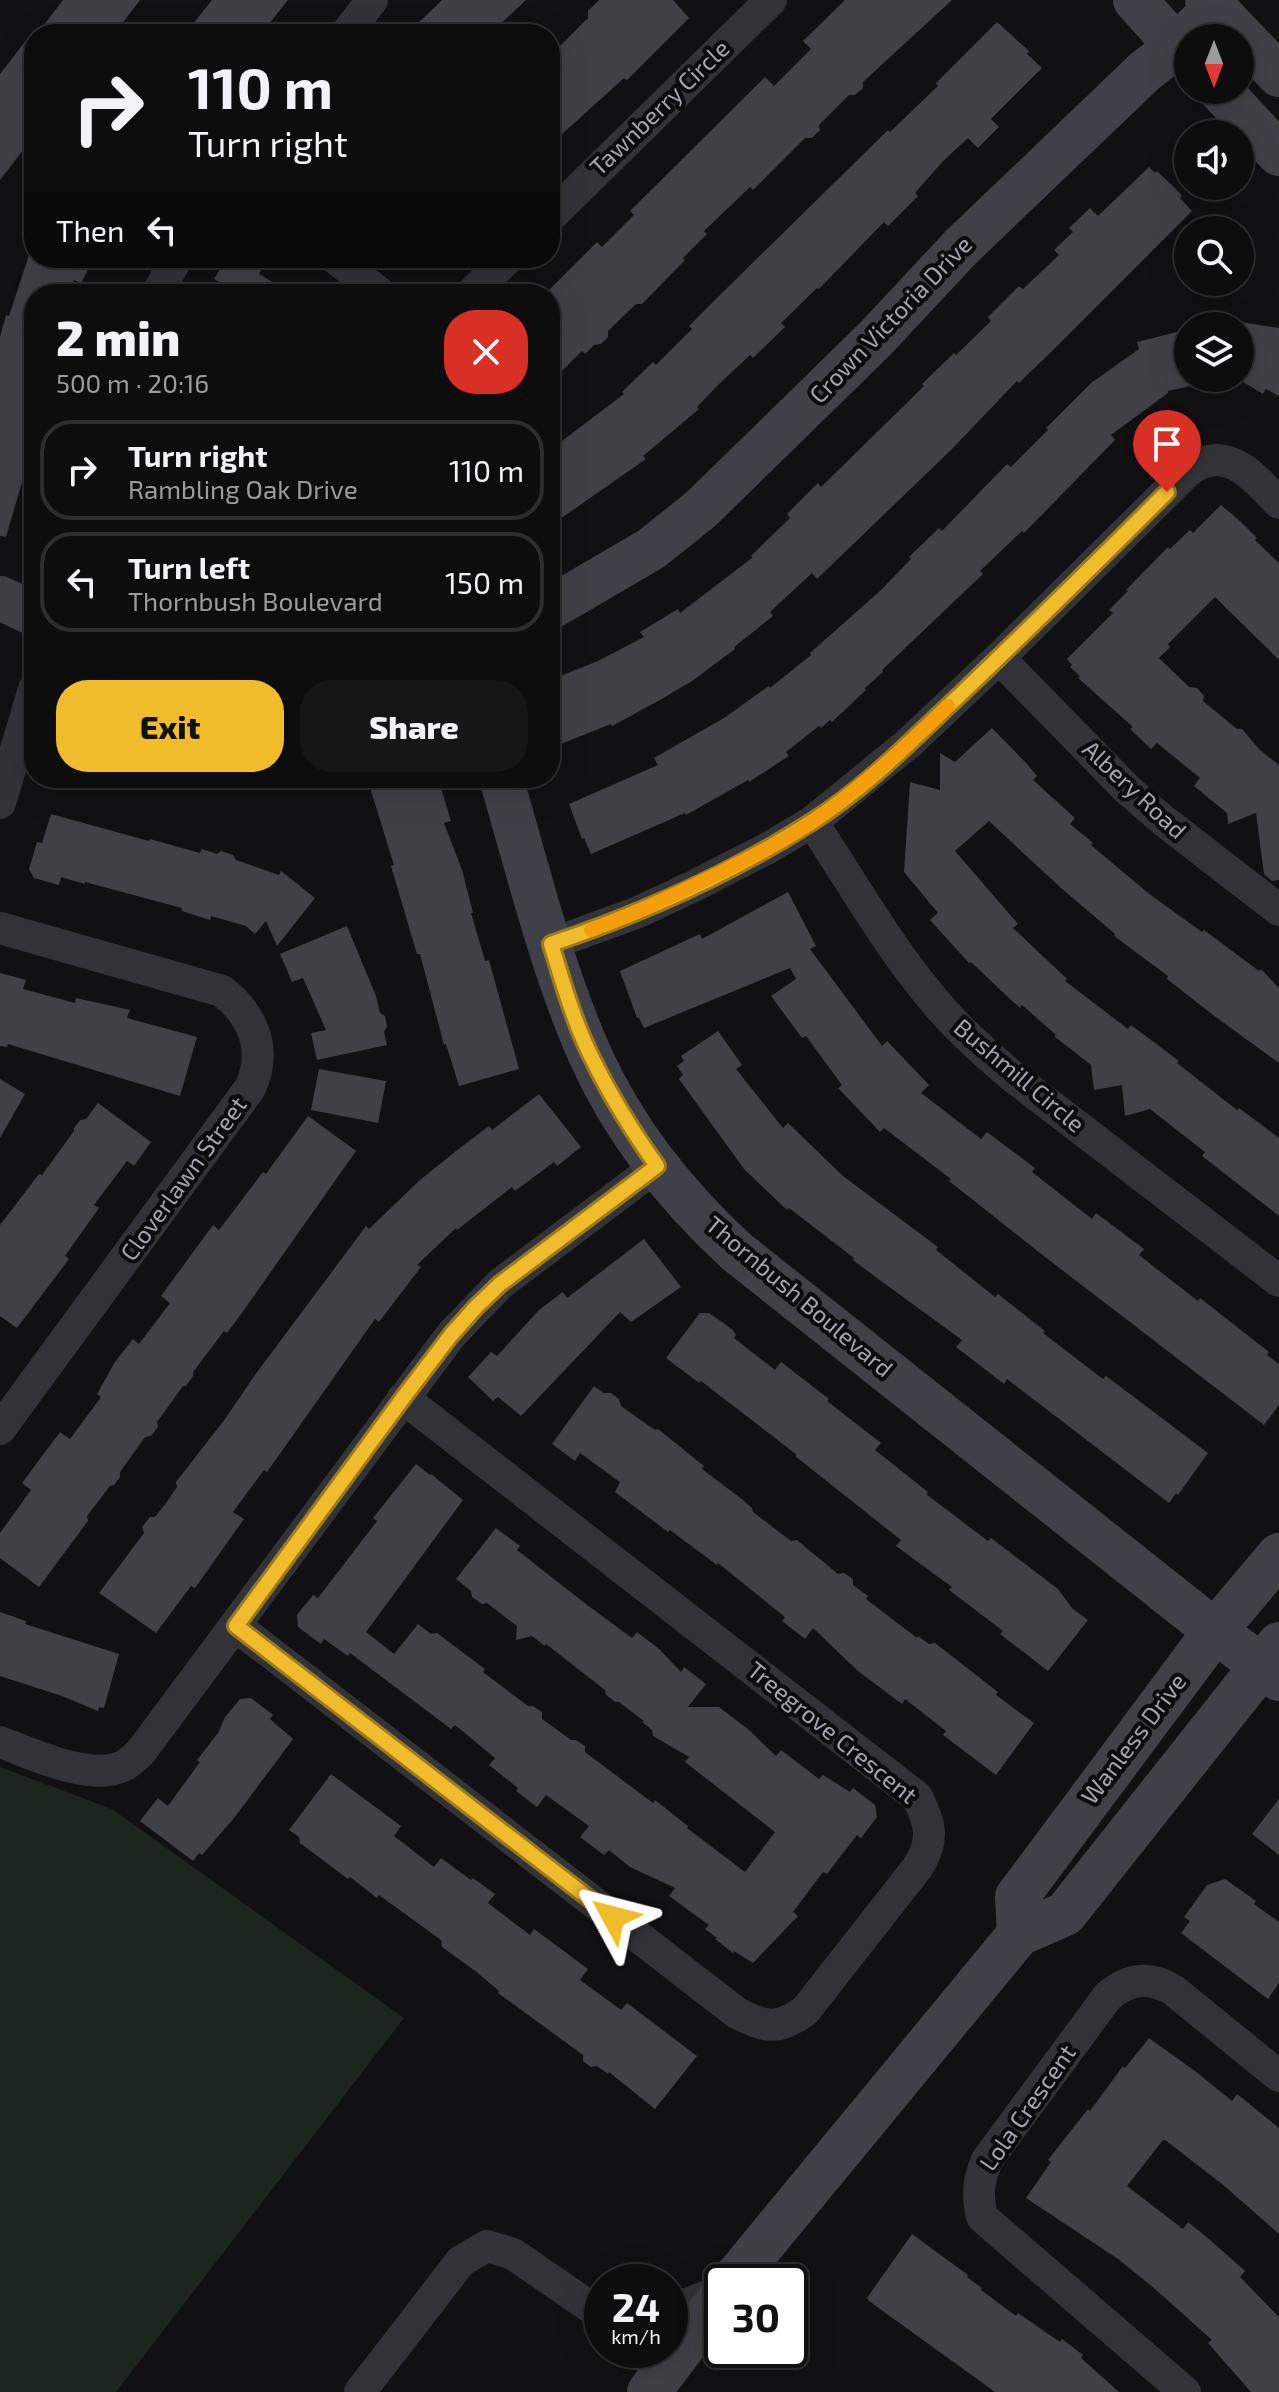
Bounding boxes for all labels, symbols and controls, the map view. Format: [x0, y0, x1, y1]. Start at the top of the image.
north arrow [1174, 24, 1254, 104]
map controls [1174, 24, 1254, 392]
street label: Tawnberry Circle [583, 33, 735, 181]
text: 110 m [188, 53, 333, 120]
icon: right [56, 56, 160, 160]
button: sound [1174, 120, 1254, 200]
text: Turn right [188, 121, 348, 164]
icon: left [140, 208, 184, 252]
text: Then [56, 212, 124, 248]
button: search [1174, 216, 1254, 296]
street label: Crown Victoria Drive [803, 229, 977, 409]
text: 2 min [56, 308, 180, 366]
button: close [444, 310, 528, 394]
button: layers [1174, 312, 1254, 392]
text: 500 m · 20:16 [56, 367, 209, 398]
pin [1133, 410, 1201, 492]
icon: arrive [1145, 422, 1189, 466]
text: Turn right [128, 437, 268, 473]
icon: right [60, 448, 104, 492]
text: 110 m [449, 452, 524, 488]
text: Rambling Oak Drive [128, 473, 358, 504]
text: Turn left [128, 549, 250, 585]
icon: left [60, 560, 104, 604]
text: 150 m [445, 564, 524, 600]
text: Thornbush Boulevard [128, 585, 383, 616]
button: Exit [56, 680, 284, 772]
button: Share [300, 680, 528, 772]
street label: Albery Road [1077, 734, 1193, 844]
street label: Bushmill Circle [949, 1012, 1091, 1138]
street label: Cloverlawn Street [114, 1091, 252, 1266]
street label: Thornbush Boulevard [701, 1209, 899, 1382]
street label: Treegrove Crescent [742, 1655, 923, 1809]
street label: Wanless Drive [1074, 1667, 1191, 1809]
position arrow [571, 1875, 655, 1959]
street label: Lola Crescent [973, 2039, 1081, 2176]
speed limit sign: 30 [704, 2264, 808, 2368]
text: 24 [612, 2282, 660, 2330]
text: km/h [611, 2324, 661, 2348]

